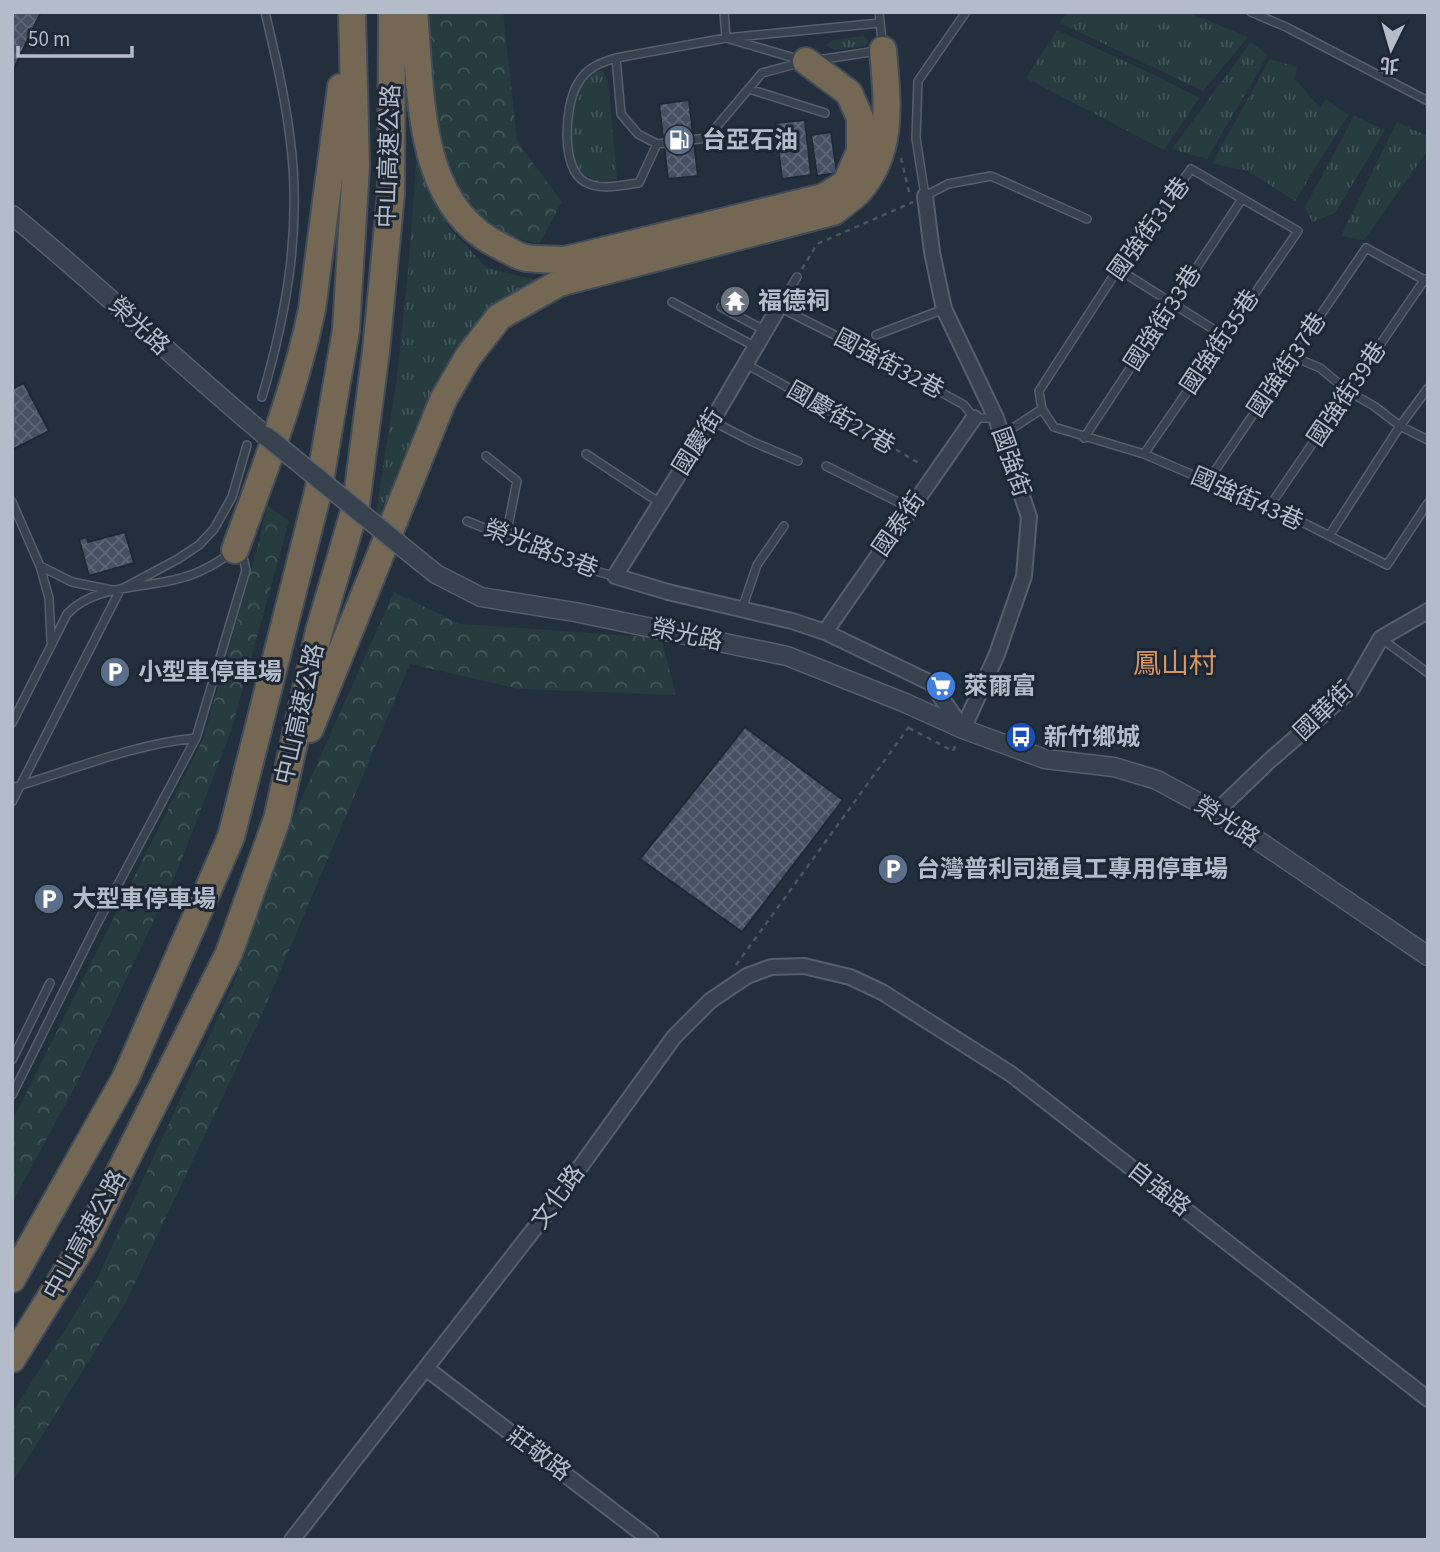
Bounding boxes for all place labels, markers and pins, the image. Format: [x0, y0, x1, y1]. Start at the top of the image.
fuel station icon: 台亞石油 [662, 123, 696, 157]
place label: 台亞石油 [702, 123, 798, 158]
temple icon: 福德祠 [718, 284, 752, 318]
place label: 福德祠 [758, 284, 830, 319]
parking icon: 小型車停車場 [98, 655, 132, 689]
place label: 小型車停車場 [138, 655, 282, 690]
supermarket icon: 萊爾富 [924, 669, 958, 703]
place label: 萊爾富 [964, 669, 1036, 704]
bus stop icon: 新竹鄉城 [1004, 720, 1038, 754]
place label: 新竹鄉城 [1044, 720, 1140, 755]
parking icon: 台灣普利司通員工專用停車場 [876, 852, 910, 886]
place label: 台灣普利司通員工專用停車場 [916, 852, 1228, 887]
parking icon: 大型車停車場 [32, 882, 66, 916]
place label: 大型車停車場 [72, 882, 216, 917]

